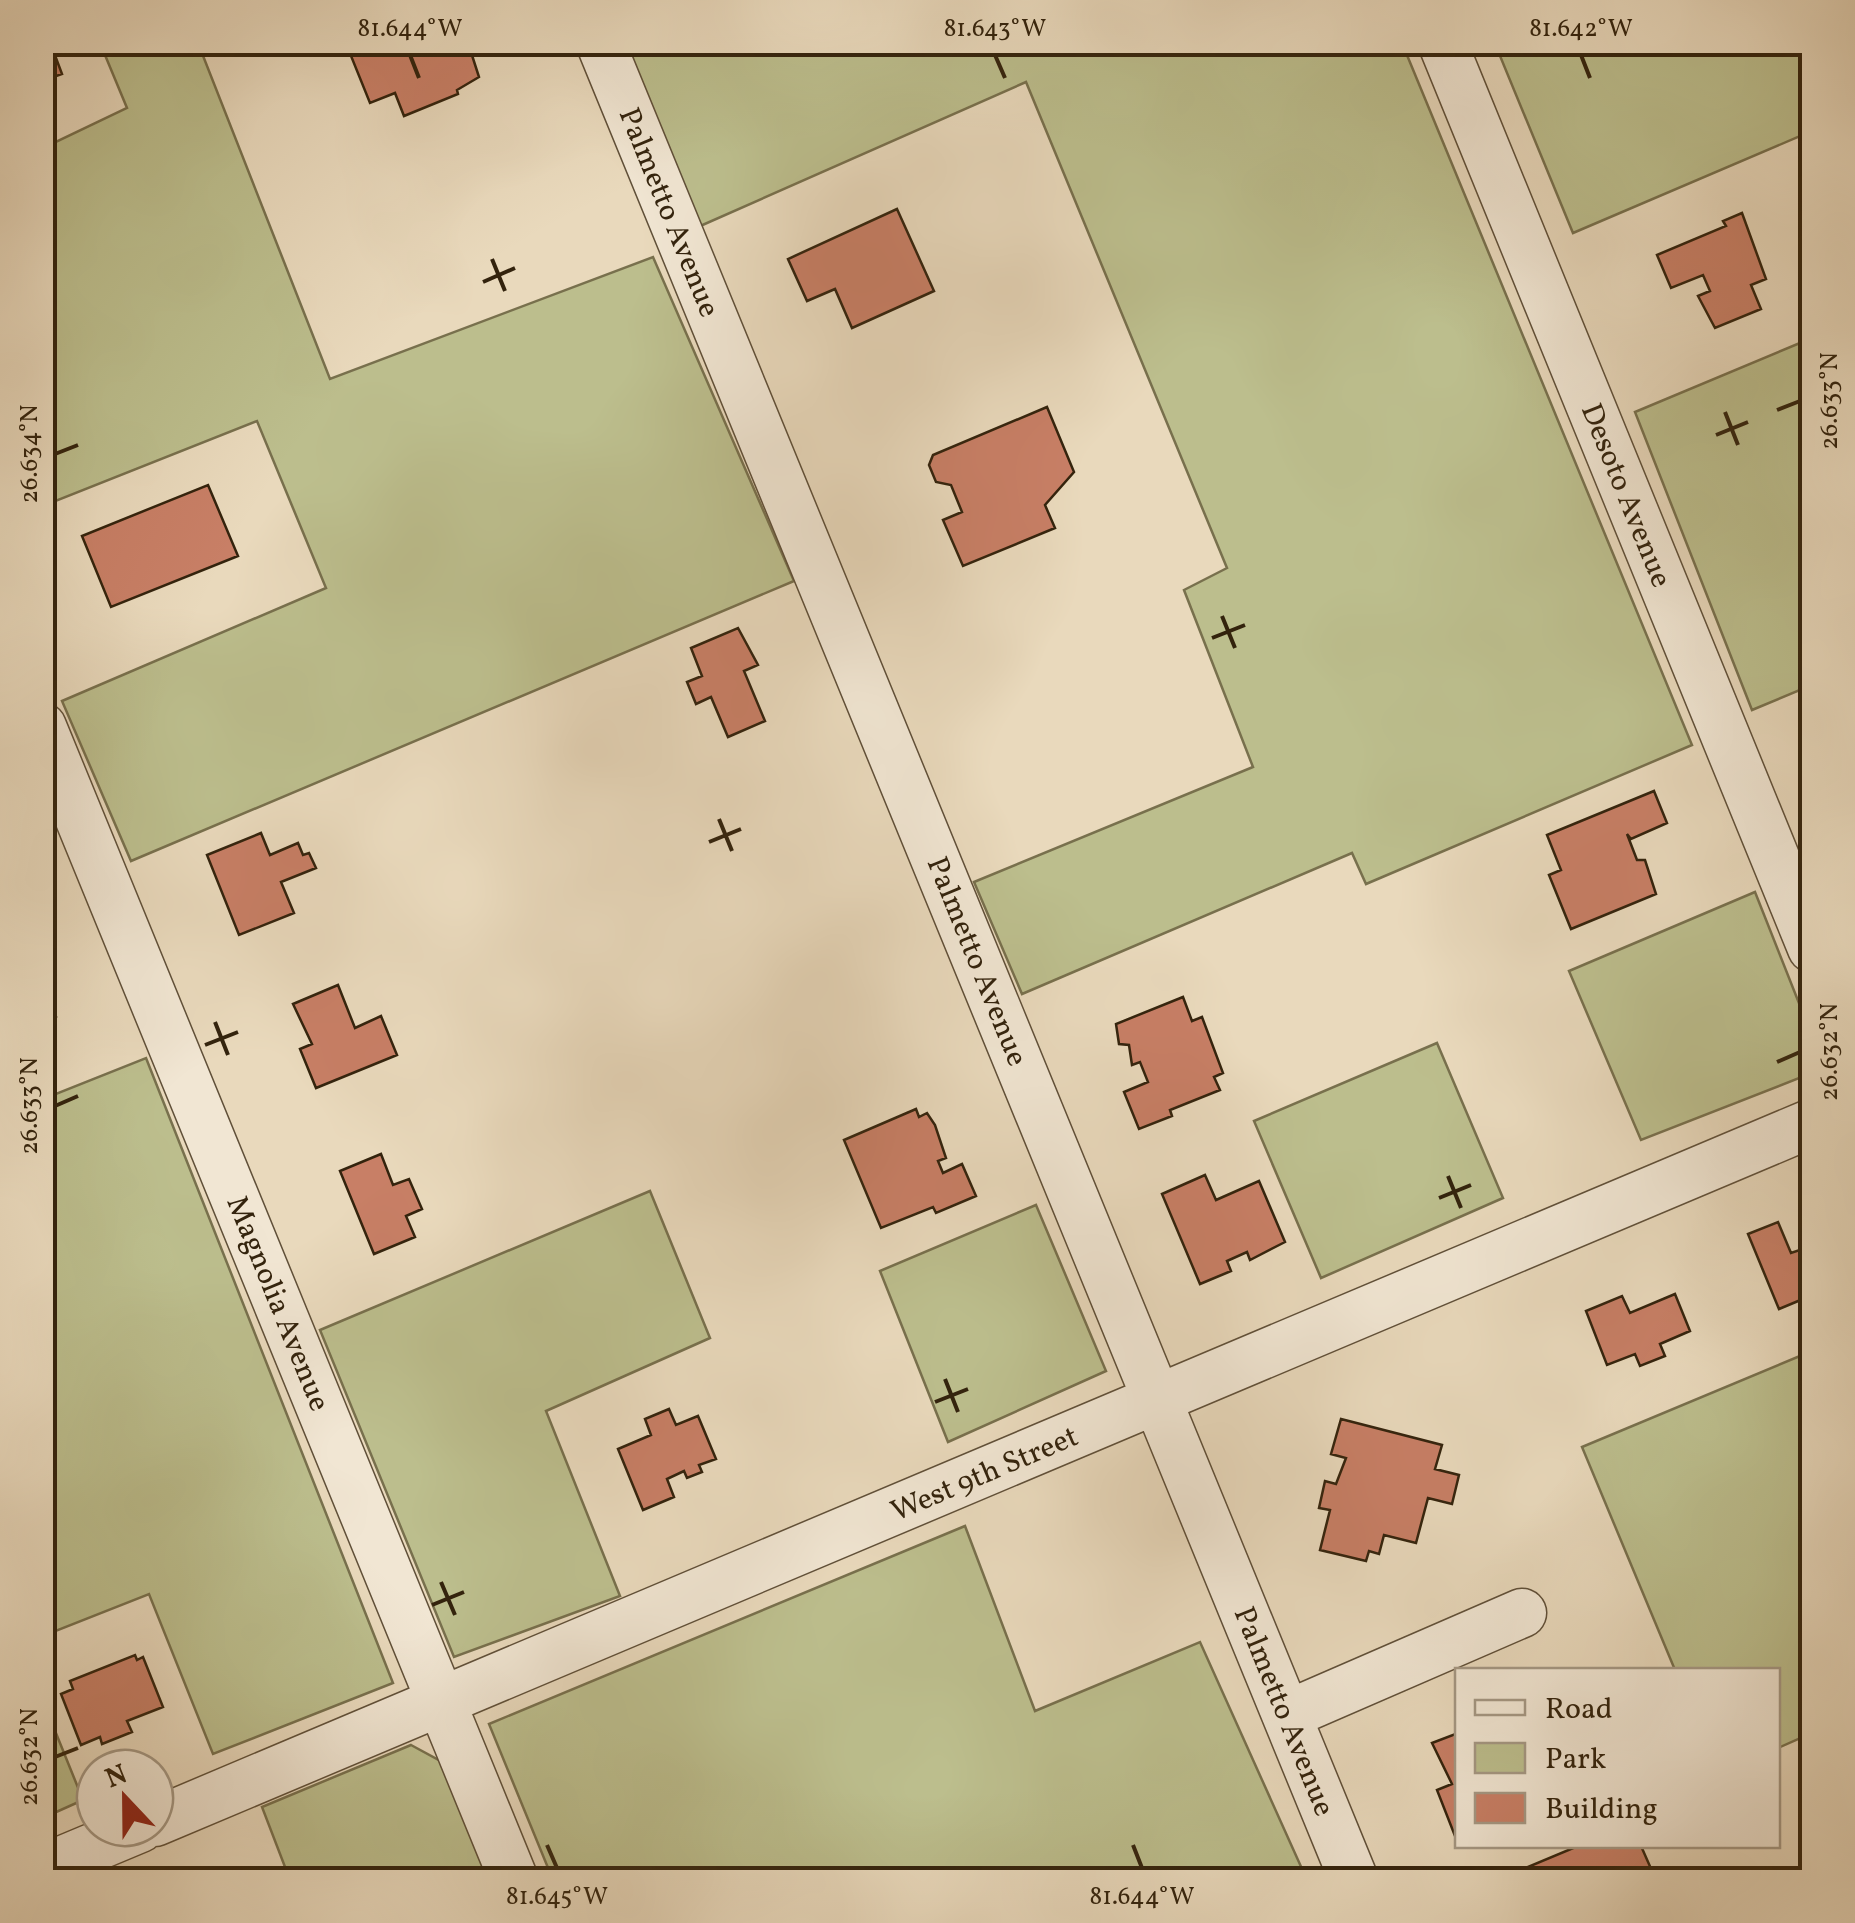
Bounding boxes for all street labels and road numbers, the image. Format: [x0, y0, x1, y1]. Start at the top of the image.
street label: Palmetto Avenue [607, 102, 729, 324]
street label: Desoto Avenue [1569, 397, 1681, 594]
street label: Palmetto Avenue [915, 851, 1037, 1073]
street label: Magnolia Avenue [215, 1190, 339, 1418]
street label: West 9th Street [885, 1416, 1085, 1533]
street label: Palmetto Avenue [1222, 1601, 1344, 1823]

